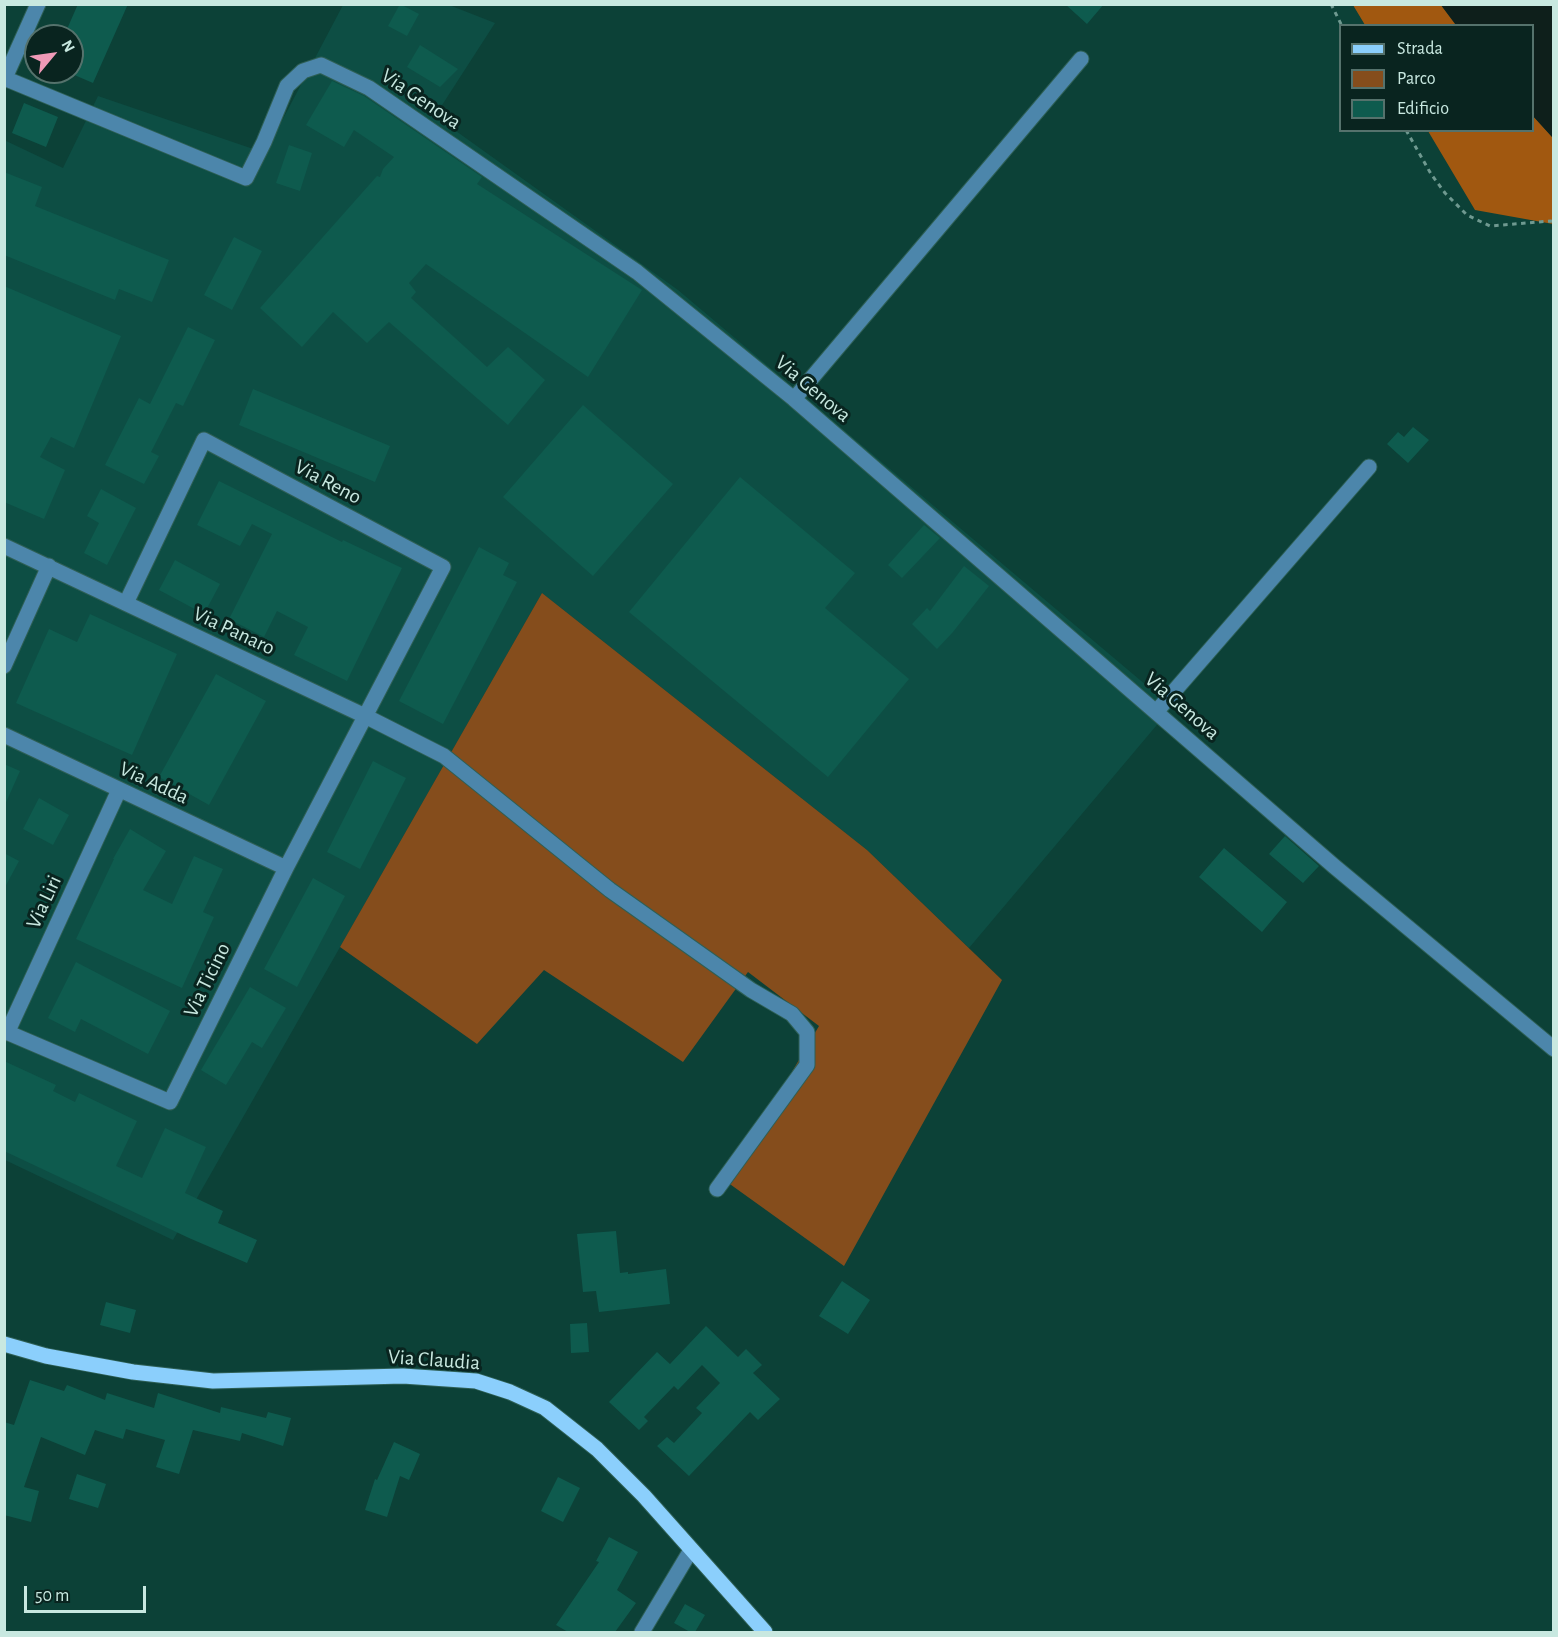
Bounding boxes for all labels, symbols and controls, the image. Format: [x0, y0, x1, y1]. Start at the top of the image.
north arrow [24, 24, 84, 84]
legend [1339, 24, 1534, 132]
text: N [58, 37, 78, 55]
text: Strada [1397, 40, 1443, 58]
street label: Via Genova [376, 63, 466, 135]
text: Parco [1397, 70, 1436, 88]
text: Edificio [1397, 100, 1449, 118]
street label: Via Genova [770, 350, 856, 428]
street label: Via Reno [290, 454, 366, 510]
street label: Via Panaro [189, 601, 279, 661]
street label: Via Genova [1139, 667, 1225, 745]
street label: Via Adda [115, 756, 193, 810]
street label: Via Liri [21, 871, 67, 933]
street label: Via Ticino [178, 939, 236, 1021]
street label: Via Claudia [387, 1344, 481, 1376]
scale bar [27, 1574, 148, 1612]
text: 50 m [35, 1587, 69, 1605]

